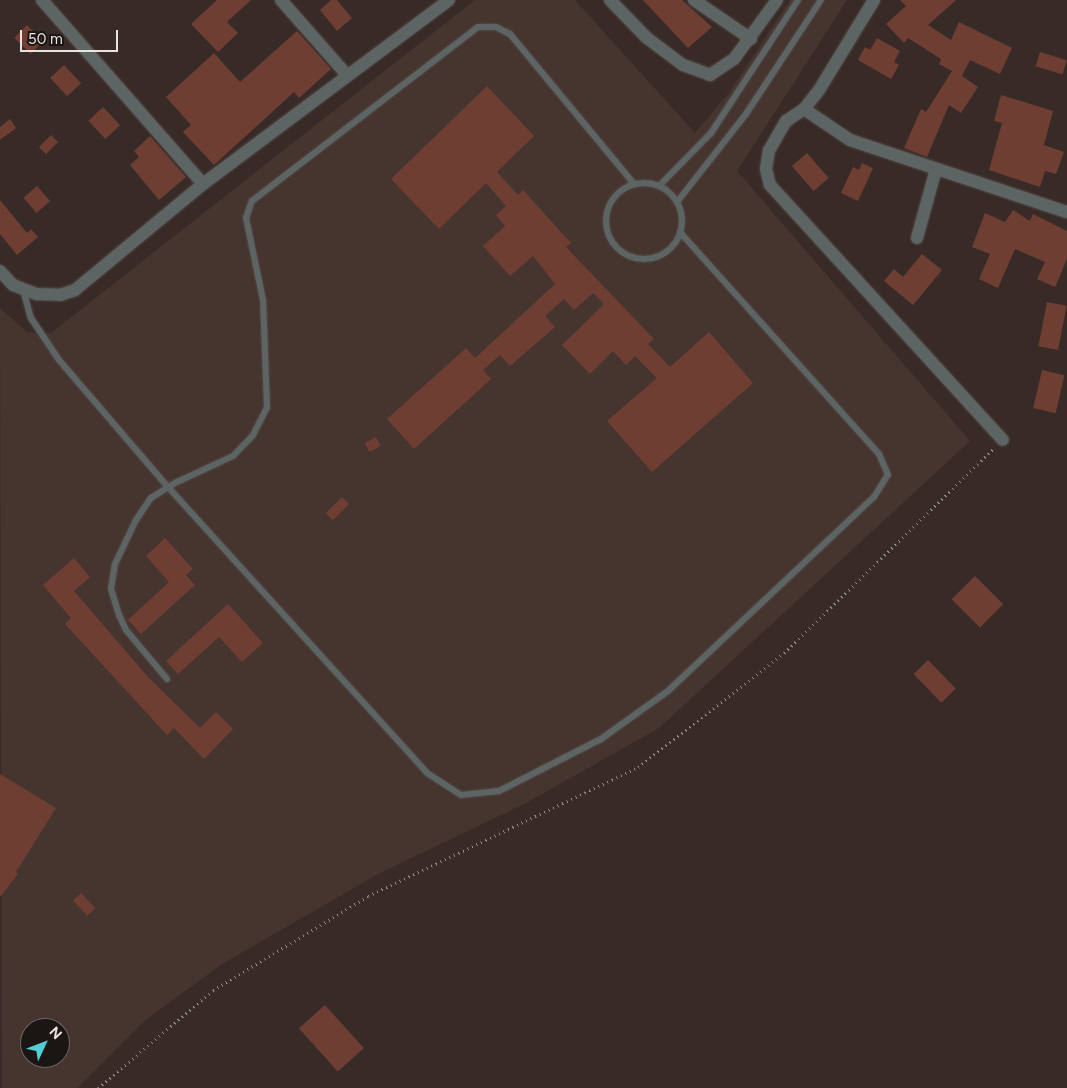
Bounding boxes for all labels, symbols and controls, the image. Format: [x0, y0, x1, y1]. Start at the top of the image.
scale bar [22, 20, 120, 52]
text: 50 m [28, 30, 63, 48]
north arrow [20, 1018, 70, 1068]
text: N [46, 1023, 66, 1043]

